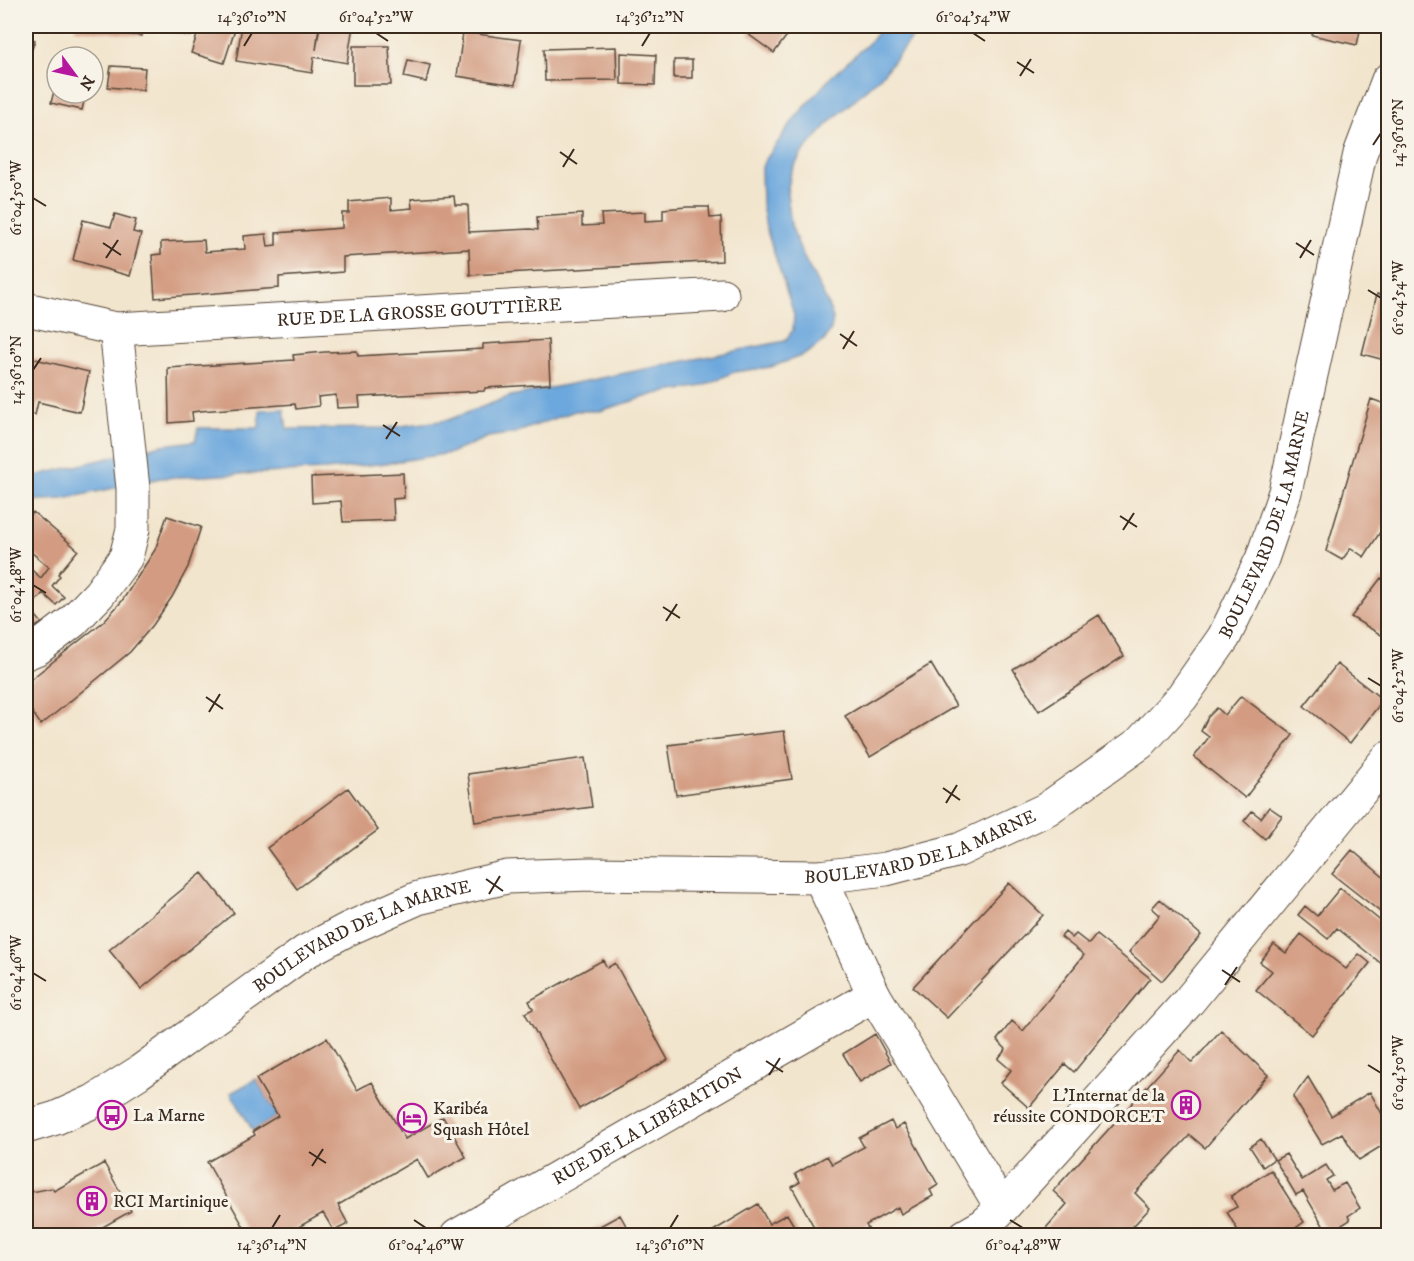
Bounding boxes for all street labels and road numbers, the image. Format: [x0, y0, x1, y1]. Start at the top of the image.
street label: RUE DE LA GROSSE GOUTTIÈRE [276, 294, 563, 332]
street label: BOULEVARD DE LA MARNE [1215, 408, 1315, 642]
street label: BOULEVARD DE LA MARNE [804, 806, 1040, 889]
street label: BOULEVARD DE LA MARNE [249, 876, 473, 998]
street label: RUE DE LA LIBÉRATION [549, 1063, 747, 1190]

